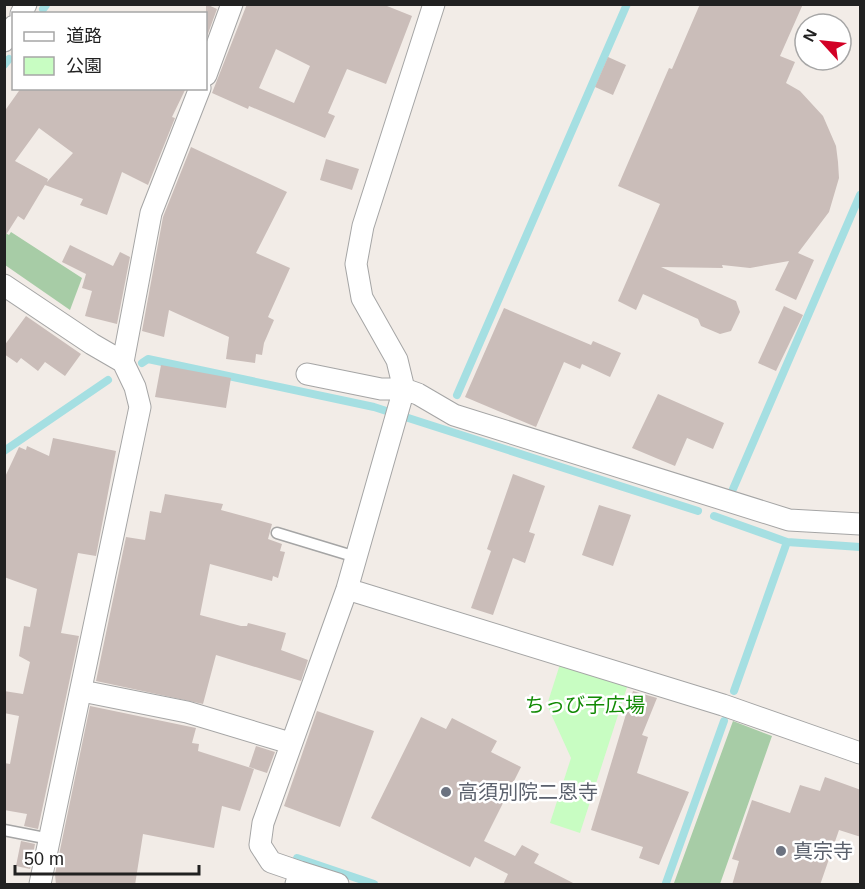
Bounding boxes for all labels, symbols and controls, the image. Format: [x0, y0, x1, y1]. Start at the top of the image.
legend [12, 12, 207, 90]
north arrow [793, 12, 853, 72]
text: 道路 [66, 26, 102, 46]
text: N [800, 26, 820, 44]
text: 公園 [66, 56, 102, 76]
park label: ちっび子広場 [525, 694, 645, 716]
place label: 高須別院二恩寺 [458, 781, 598, 803]
marker: 高須別院二恩寺 [439, 785, 453, 799]
scale bar [15, 838, 200, 876]
place label: 真宗寺 [793, 840, 853, 862]
marker: 真宗寺 [774, 844, 788, 858]
text: 50 m [24, 849, 64, 869]

